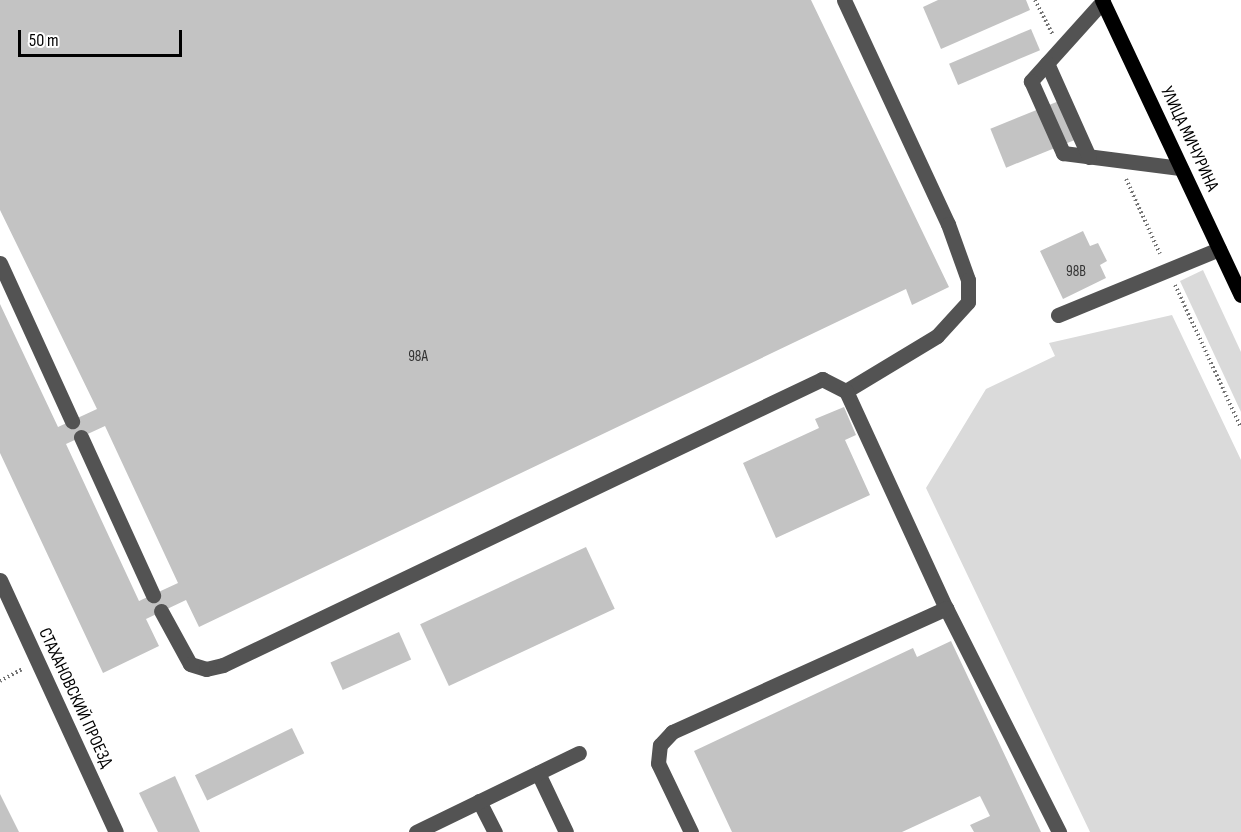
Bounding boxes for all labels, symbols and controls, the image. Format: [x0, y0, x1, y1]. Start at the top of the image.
scale bar [21, 18, 184, 56]
text: 50 m [29, 30, 59, 51]
street label: УЛИЦА МИЧУРИНА [1155, 83, 1223, 195]
house number: 98В [1066, 263, 1086, 281]
house number: 98А [408, 348, 428, 366]
street label: СТАХАНОВСКИЙ ПРОЕЗД [33, 625, 117, 771]

